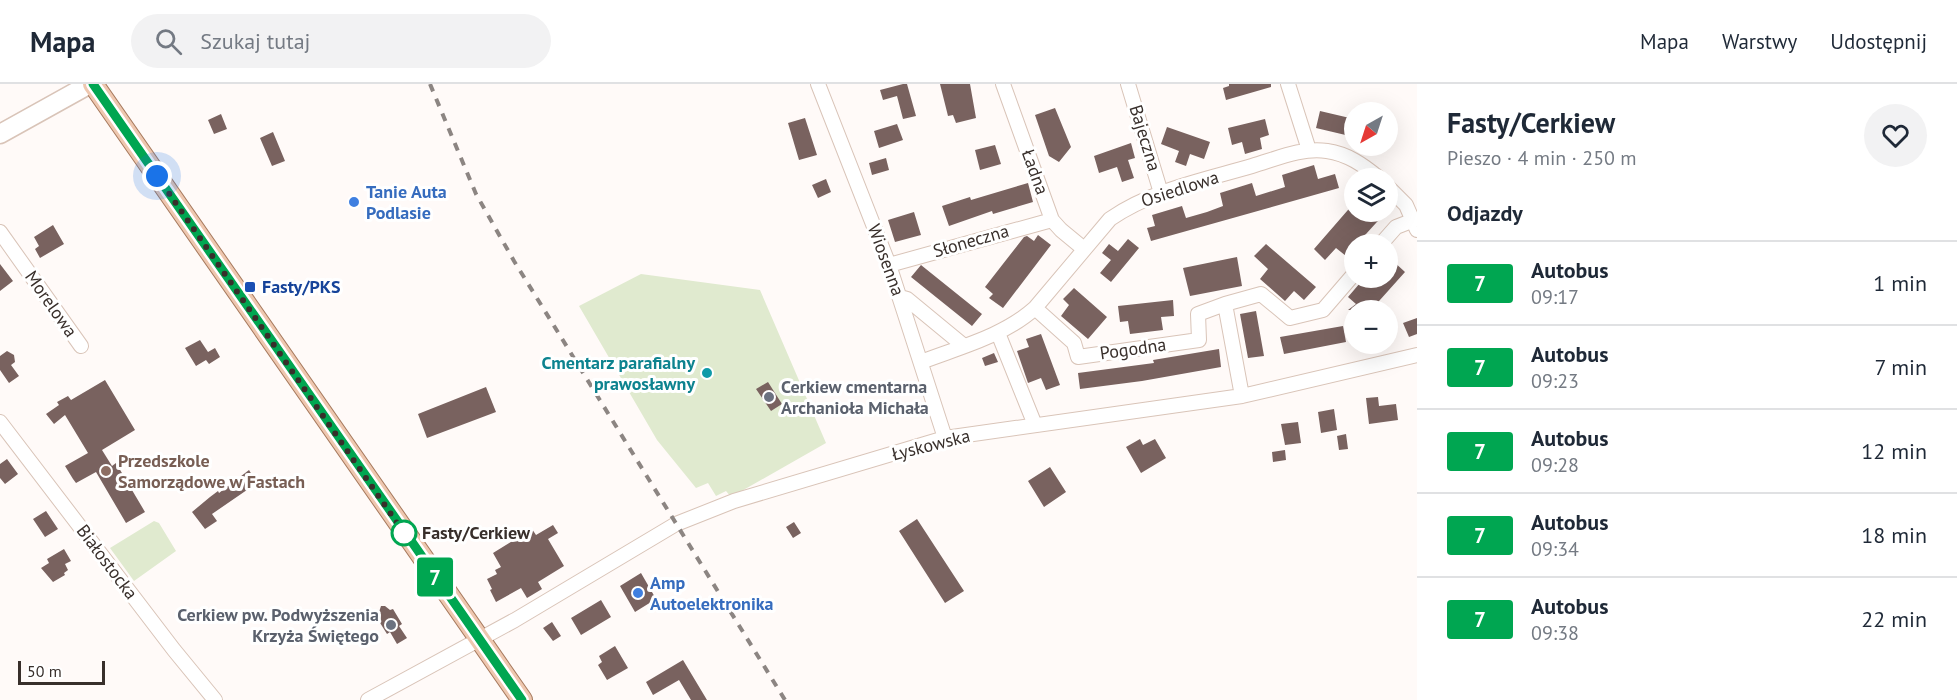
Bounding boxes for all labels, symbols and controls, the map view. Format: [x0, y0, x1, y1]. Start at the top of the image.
search box [131, 14, 551, 68]
text: Mapa [30, 23, 95, 60]
icon: search [152, 25, 185, 58]
text: Szukaj tutaj [200, 27, 310, 55]
text: Mapa [1640, 28, 1689, 55]
text: Warstwy [1722, 28, 1797, 55]
text: Udostępnij [1830, 28, 1927, 55]
street label: Bajeczna [1125, 102, 1166, 174]
north arrow [1344, 102, 1398, 156]
map controls [1344, 102, 1398, 354]
text: Fasty/Cerkiew [1447, 104, 1615, 141]
button: heart [1864, 104, 1927, 167]
text: Pieszo · 4 min · 250 m [1447, 145, 1637, 171]
street label: Ładna [1017, 146, 1054, 198]
your location [142, 161, 172, 191]
street label: Osiedlowa [1138, 165, 1222, 212]
button: layers [1344, 168, 1398, 222]
place label: Tanie Auta Podlasie [366, 180, 447, 224]
marker: Tanie Auta Podlasie [347, 195, 361, 209]
text: Odjazdy [1447, 199, 1523, 227]
street label: Słoneczna [930, 219, 1011, 262]
street label: Wiosenna [863, 221, 910, 299]
button: + [1344, 234, 1398, 288]
text: Autobus [1531, 256, 1608, 284]
street label: Morelowa [20, 266, 83, 341]
text: 1 min [1873, 269, 1927, 297]
text: 7 [1474, 270, 1486, 297]
place label: Fasty/PKS [262, 275, 340, 298]
marker: Fasty/PKS [243, 280, 257, 294]
text: 09:17 [1531, 284, 1579, 310]
button: − [1344, 300, 1398, 354]
street label: Pogodna [1098, 332, 1168, 365]
text: Autobus [1531, 340, 1608, 368]
place label: Cmentarz parafialny prawosławny [541, 351, 695, 395]
text: 7 min [1875, 353, 1927, 381]
text: 7 [1474, 354, 1486, 381]
marker: Cmentarz parafialny prawosławny [700, 366, 714, 380]
text: 09:23 [1531, 368, 1579, 394]
place label: Cerkiew cmentarna Archanioła Michała [781, 375, 929, 419]
marker: Cerkiew cmentarna Archanioła Michała [762, 390, 776, 404]
street label: Łyskowska [889, 424, 972, 465]
text: Autobus [1531, 424, 1608, 452]
text: 12 min [1861, 437, 1927, 465]
text: 7 [1474, 438, 1486, 465]
place label: Przedszkole Samorządowe w Fastach [118, 449, 305, 493]
text: 09:28 [1531, 452, 1579, 478]
marker: Przedszkole Samorządowe w Fastach [99, 464, 113, 478]
text: Autobus [1531, 508, 1608, 536]
street label: Białostocka [72, 520, 143, 604]
marker: Fasty/Cerkiew [391, 520, 417, 546]
place label: Fasty/Cerkiew [422, 521, 531, 544]
text: 18 min [1861, 521, 1927, 549]
text: 7 [1474, 522, 1486, 549]
text: 09:34 [1531, 536, 1579, 562]
line badge: 7 [416, 558, 454, 596]
text: 7 [429, 564, 441, 591]
place label: Amp Autoelektronika [650, 571, 774, 615]
marker: Amp Autoelektronika [631, 586, 645, 600]
text: Autobus [1531, 592, 1608, 620]
place label: Cerkiew pw. Podwyższenia Krzyża Świętego [177, 603, 379, 647]
text: 22 min [1861, 605, 1927, 633]
text: 7 [1474, 606, 1486, 633]
marker: Cerkiew pw. Podwyższenia Krzyża Świętego [384, 618, 398, 632]
text: 09:38 [1531, 620, 1579, 646]
scale bar [18, 658, 105, 686]
text: 50 m [27, 661, 62, 681]

